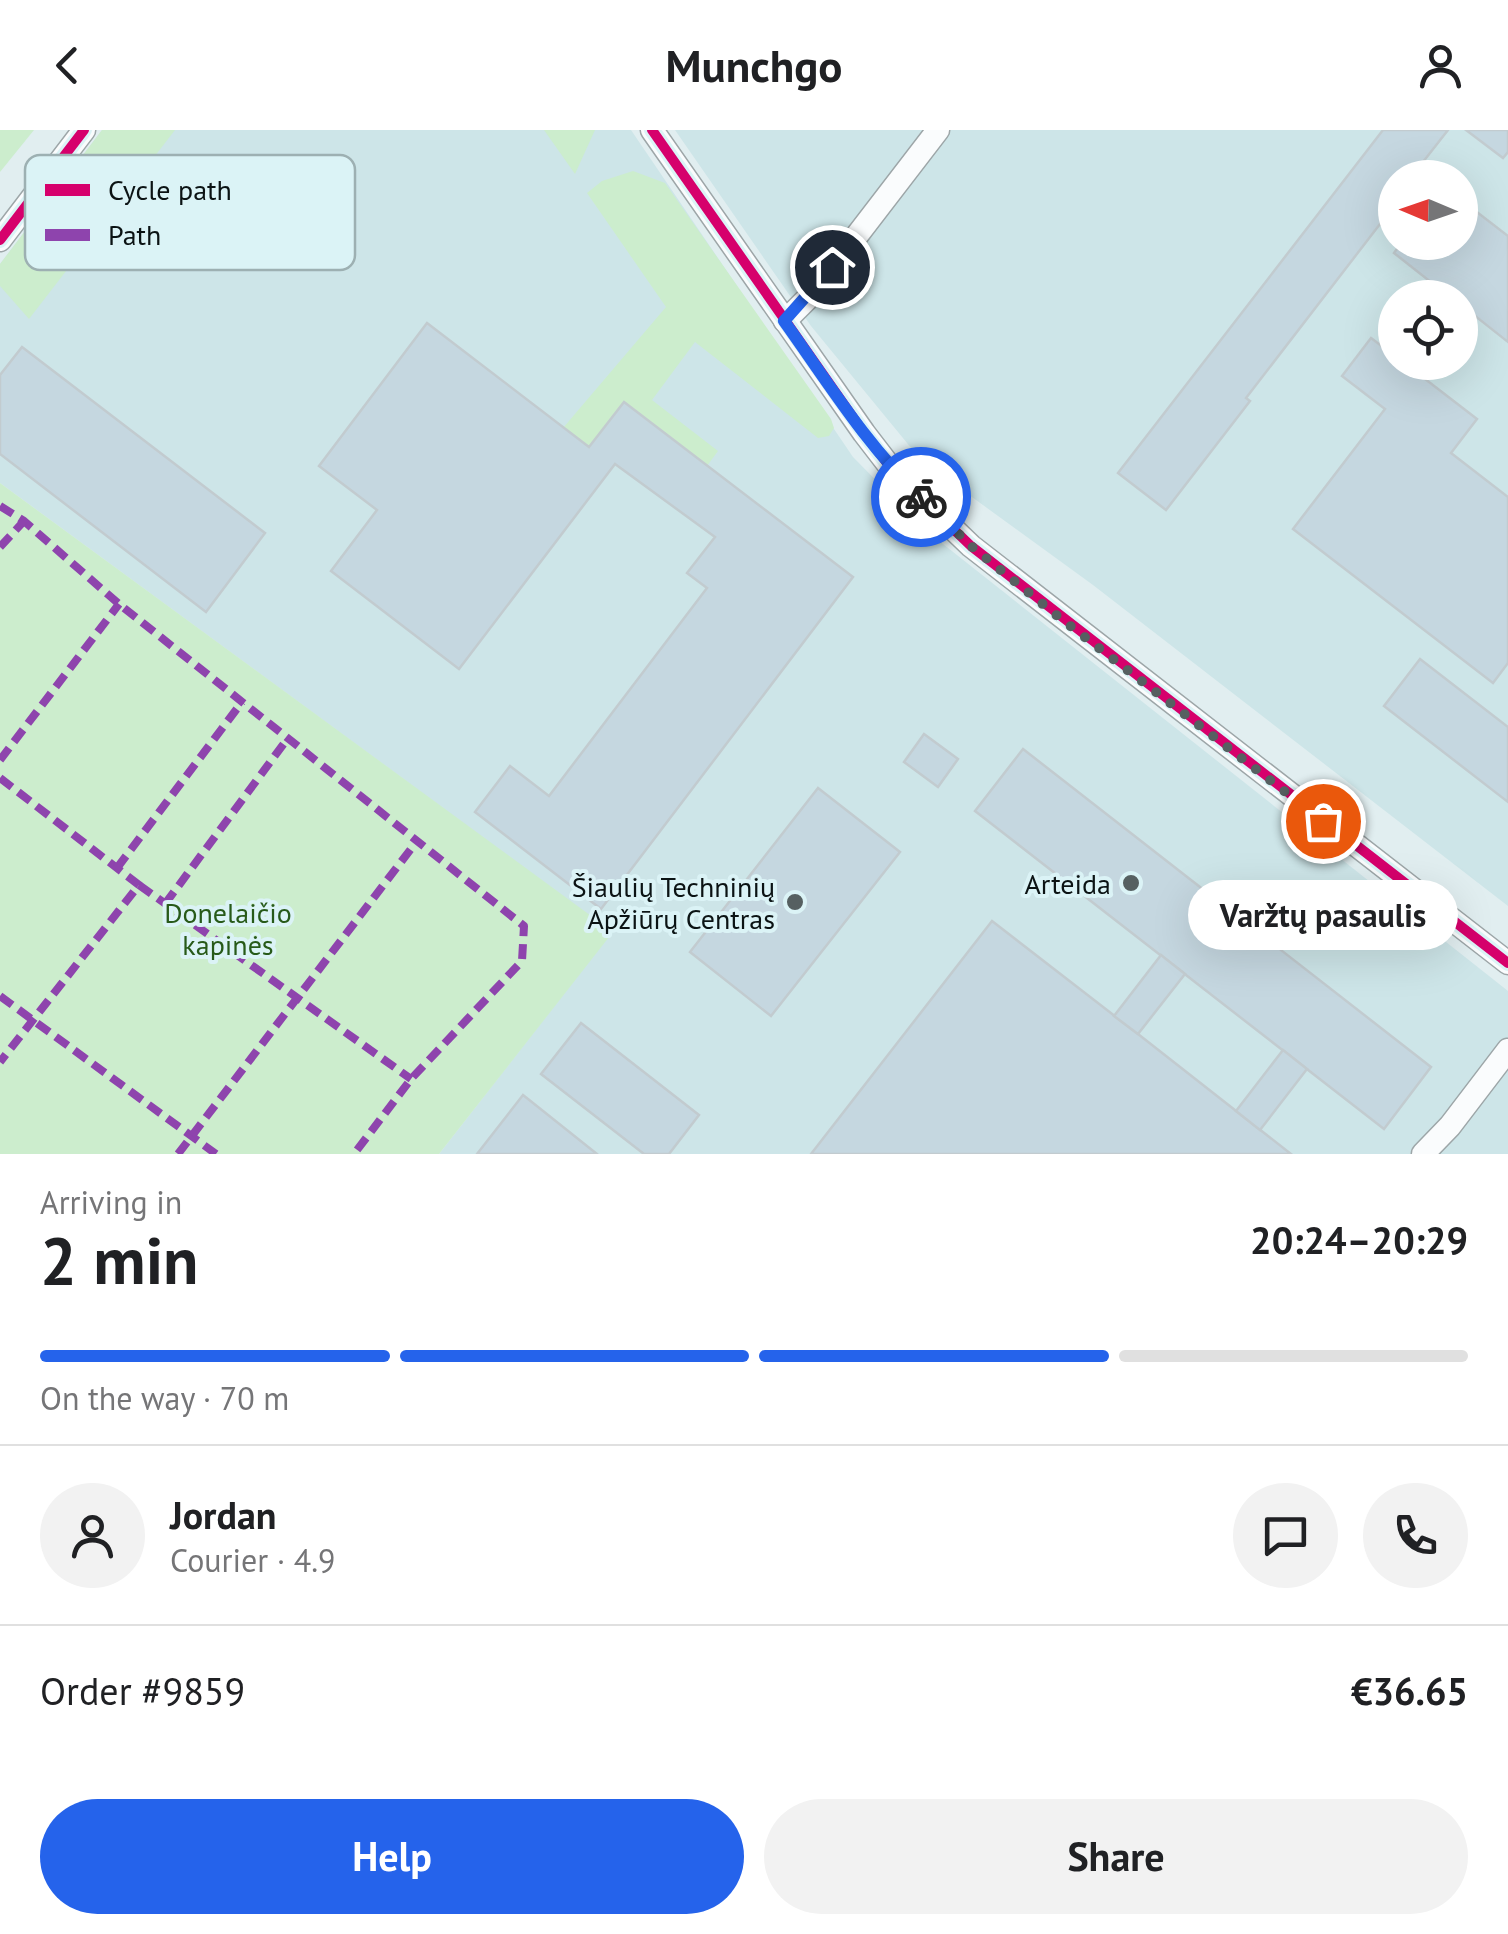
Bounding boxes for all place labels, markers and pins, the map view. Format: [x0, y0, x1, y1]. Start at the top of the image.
pin [790, 225, 875, 310]
pin [1281, 779, 1366, 864]
place label: Arteida [1024, 865, 1111, 902]
place label: Šiaulių Techninių Apžiūrų Centras [572, 868, 775, 937]
marker: Arteida [1120, 872, 1142, 894]
callout: Varžtų pasaulis [1188, 881, 1458, 951]
marker: Šiaulių Techninių Apžiūrų Centras [784, 891, 806, 913]

